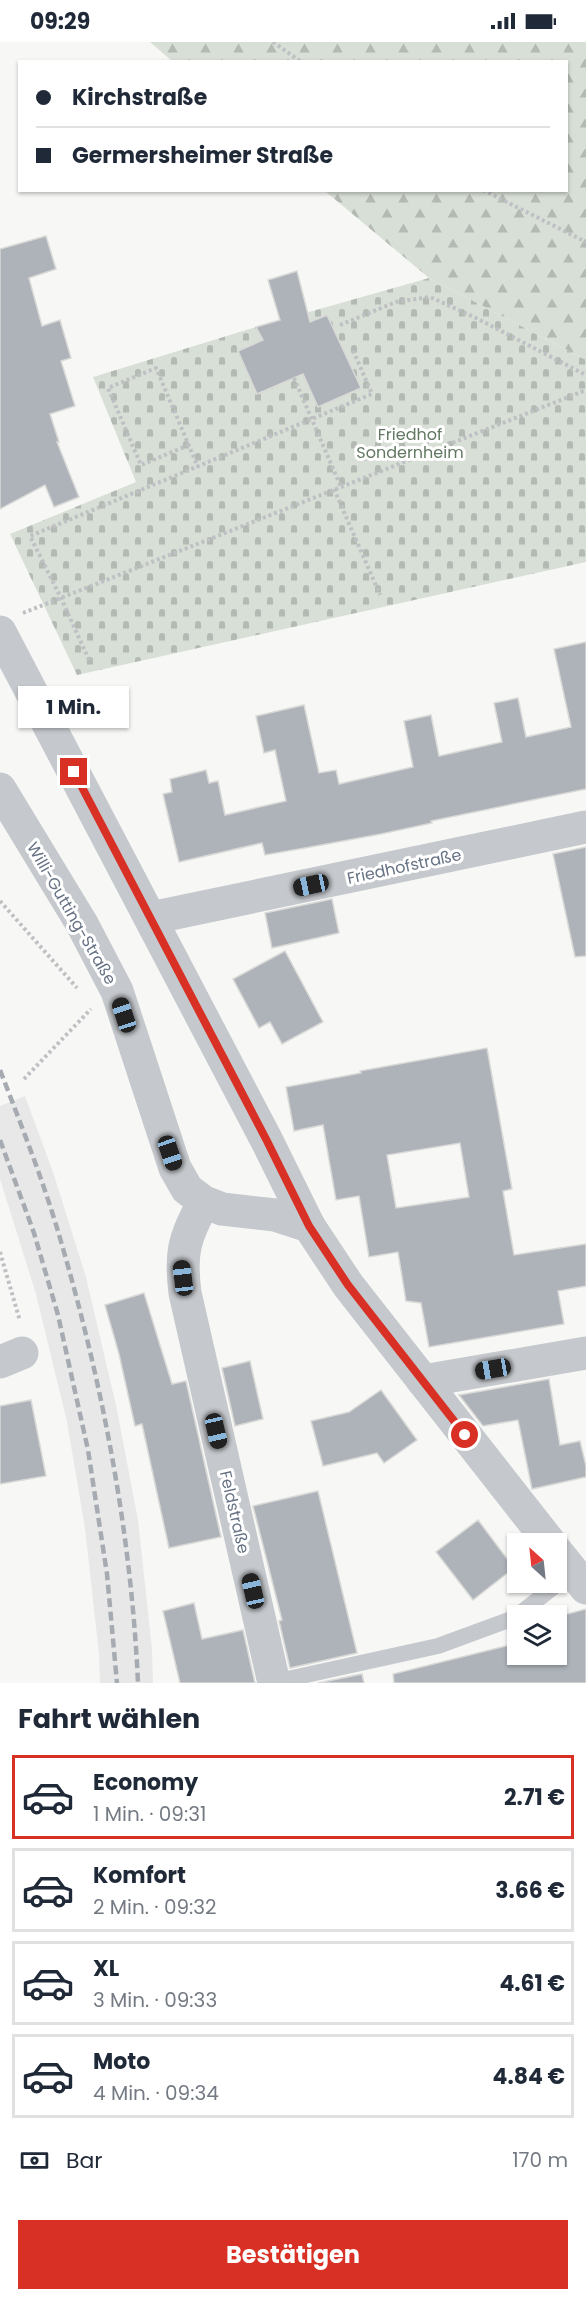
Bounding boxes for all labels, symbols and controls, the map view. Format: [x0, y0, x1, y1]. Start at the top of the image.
text: 09:29 [30, 6, 90, 37]
text: Kirchstraße [72, 82, 207, 113]
text: Germersheimer Straße [72, 140, 333, 171]
park label: Friedhof Sondernheim [356, 423, 464, 464]
callout: 1 Min. [19, 685, 130, 727]
text: 1 Min. [46, 693, 101, 721]
route end [60, 758, 87, 785]
street label: Willi-Gutting-Straße [21, 838, 122, 989]
street label: Friedhofstraße [345, 843, 463, 890]
car [292, 872, 330, 898]
car [110, 995, 138, 1035]
car [156, 1133, 184, 1173]
car [172, 1259, 194, 1297]
car [474, 1357, 512, 1381]
car [203, 1411, 229, 1451]
route start [451, 1421, 478, 1448]
street label: Feldstraße [214, 1468, 255, 1556]
north arrow [507, 1533, 567, 1593]
map controls [507, 1533, 567, 1665]
car [240, 1571, 266, 1611]
button: layers [507, 1605, 567, 1665]
text: Fahrt wählen [18, 1700, 200, 1737]
text: Economy [93, 1767, 198, 1798]
icon: car [21, 1770, 75, 1824]
text: 2.71 € [504, 1782, 565, 1813]
text: 1 Min. · 09:31 [93, 1800, 206, 1828]
text: Komfort [93, 1860, 186, 1891]
icon: car [21, 1863, 75, 1917]
text: 3.66 € [495, 1875, 565, 1906]
text: 2 Min. · 09:32 [93, 1893, 217, 1921]
text: XL [93, 1953, 119, 1984]
icon: car [21, 1956, 75, 2010]
text: 4.61 € [499, 1968, 565, 1999]
text: 3 Min. · 09:33 [93, 1986, 217, 2014]
text: Moto [93, 2046, 150, 2077]
icon: car [21, 2049, 75, 2103]
text: 4.84 € [493, 2061, 565, 2092]
text: 4 Min. · 09:34 [93, 2079, 219, 2107]
icon: cash [18, 2144, 51, 2177]
text: Bar [66, 2145, 103, 2176]
text: 170 m [512, 2146, 568, 2174]
button: Bestätigen [18, 2220, 568, 2289]

